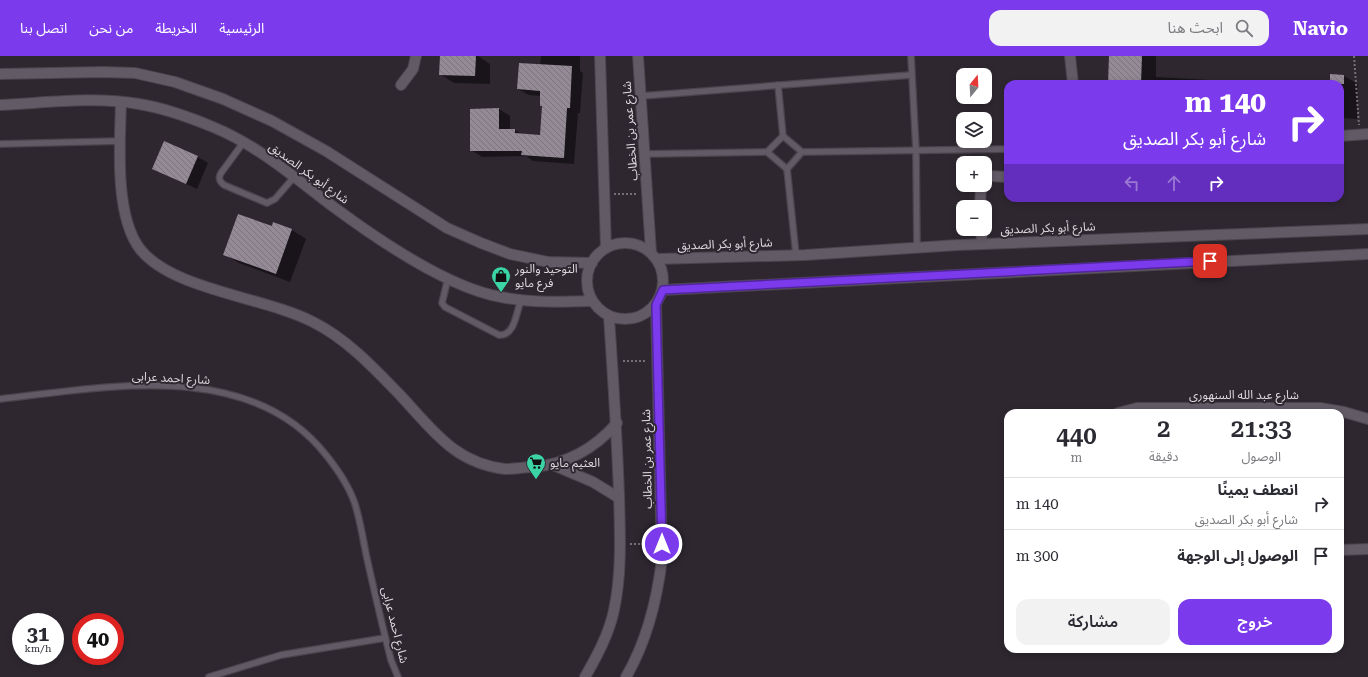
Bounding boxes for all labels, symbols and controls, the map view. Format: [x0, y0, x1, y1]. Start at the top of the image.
search box [989, 10, 1269, 46]
icon: search [1233, 17, 1255, 39]
text: Navio [1293, 17, 1348, 40]
text: ابحث هنا [1168, 19, 1223, 37]
text: اتصل بنا [20, 20, 67, 36]
text: من نحن [89, 20, 133, 36]
text: الخريطة [155, 20, 197, 36]
text: الرئيسية [219, 20, 264, 36]
north arrow [956, 68, 992, 104]
map controls [956, 68, 992, 236]
street label: شارع عمر بن الخطاب [620, 81, 642, 181]
text: 140 m [1185, 86, 1266, 119]
icon: right [1280, 96, 1332, 148]
button: layers [956, 112, 992, 148]
text: شارع أبو بكر الصديق [1123, 128, 1266, 149]
street label: شارع أبو بكر الصديق [265, 139, 352, 208]
button: + [956, 156, 992, 192]
icon: left [1121, 172, 1143, 194]
icon: ahead [1163, 172, 1185, 194]
icon: right [1205, 172, 1227, 194]
button: − [956, 200, 992, 236]
street label: شارع أبو بكر الصديق [1000, 219, 1096, 239]
street label: شارع أبو بكر الصديق [677, 235, 773, 255]
pin [1193, 244, 1227, 278]
icon: arrive [1199, 250, 1221, 272]
place label: التوحيد والنور فرع مايو [514, 262, 578, 292]
shop icon: التوحيد والنور فرع مايو [490, 265, 512, 293]
street label: شارع احمد عرابى [132, 369, 210, 389]
street label: شارع عبد الله السنهورى [1189, 388, 1299, 404]
street label: شارع عمر بن الخطاب [639, 409, 657, 509]
text: 2 [1157, 415, 1170, 443]
text: 21:33 [1231, 415, 1292, 443]
text: 440 [1056, 422, 1097, 450]
text: دقيقة [1149, 449, 1179, 464]
text: الوصول [1242, 449, 1281, 464]
text: m [1071, 450, 1082, 465]
supermarket icon: العثيم مايو [525, 452, 547, 480]
place label: العثيم مايو [550, 456, 600, 472]
text: انعطف يمينًا [1218, 481, 1298, 499]
icon: right [1310, 493, 1332, 515]
text: 140 m [1016, 495, 1059, 513]
text: شارع أبو بكر الصديق [1195, 512, 1298, 527]
position arrow [641, 523, 683, 565]
icon: arrive [1310, 545, 1332, 567]
text: 300 m [1016, 547, 1059, 565]
text: الوصول إلى الوجهة [1177, 547, 1298, 565]
street label: شارع احمد عرابى [377, 585, 411, 665]
button: مشاركة [1016, 599, 1170, 645]
button: خروج [1178, 599, 1332, 645]
speed limit sign: 40 [72, 613, 124, 665]
text: 31 [27, 622, 49, 646]
text: km/h [25, 643, 51, 654]

